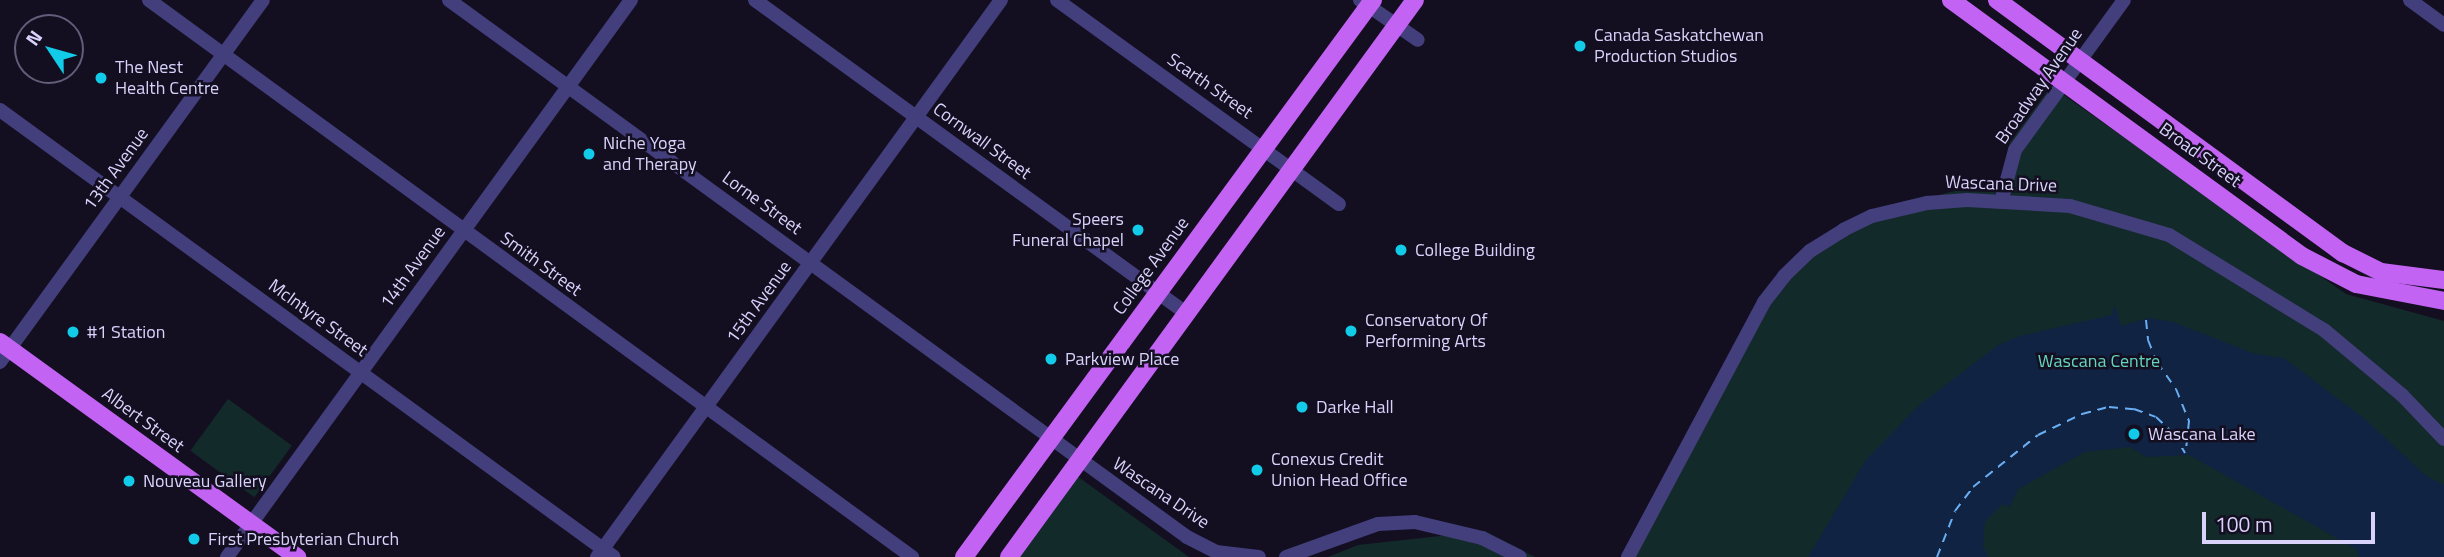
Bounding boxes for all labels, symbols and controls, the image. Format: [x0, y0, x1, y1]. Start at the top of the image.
north arrow [14, 14, 84, 84]
text: N [18, 24, 49, 51]
street label: Broadway Avenue [1991, 24, 2087, 148]
place label: Canada Saskatchewan Production Studios [1594, 25, 1764, 68]
marker: Canada Saskatchewan Production Studios [1572, 38, 1588, 54]
street label: Scarth Street [1163, 49, 1257, 123]
place label: The Nest Health Centre [115, 57, 219, 100]
marker: The Nest Health Centre [93, 70, 109, 86]
street label: Cornwall Street [929, 98, 1035, 184]
street label: Broad Street [2155, 118, 2245, 192]
street label: 13th Avenue [79, 124, 153, 214]
place label: Niche Yoga and Therapy [603, 133, 697, 176]
marker: Niche Yoga and Therapy [581, 146, 597, 162]
street label: Lorne Street [718, 167, 806, 239]
street label: Wascana Drive [1945, 171, 2057, 197]
place label: Speers Funeral Chapel [1012, 209, 1124, 252]
street label: College Avenue [1108, 213, 1194, 319]
street label: 14th Avenue [376, 222, 450, 312]
marker: Speers Funeral Chapel [1130, 222, 1146, 238]
street label: Smith Street [496, 227, 586, 301]
place label: College Building [1415, 239, 1535, 261]
marker: College Building [1393, 242, 1409, 258]
street label: 15th Avenue [722, 257, 796, 347]
street label: McIntyre Street [264, 275, 372, 361]
place label: Conservatory Of Performing Arts [1365, 310, 1488, 352]
place label: #1 Station [87, 321, 165, 343]
marker: Conservatory Of Performing Arts [1343, 323, 1359, 339]
marker: #1 Station [65, 324, 81, 340]
place label: Parkview Place [1065, 348, 1179, 370]
park label: Wascana Centre [2038, 350, 2160, 372]
marker: Parkview Place [1043, 351, 1059, 367]
street label: Albert Street [98, 383, 188, 457]
place label: Darke Hall [1316, 396, 1394, 418]
marker: Darke Hall [1294, 399, 1310, 415]
place label: Wascana Lake [2148, 423, 2256, 445]
marker: Wascana Lake [2126, 426, 2142, 442]
place label: Conexus Credit Union Head Office [1271, 449, 1408, 491]
street label: Wascana Drive [1109, 453, 1213, 533]
marker: Conexus Credit Union Head Office [1249, 462, 1265, 478]
place label: Nouveau Gallery [143, 470, 267, 492]
marker: Nouveau Gallery [121, 473, 137, 489]
scale bar [2206, 498, 2379, 542]
text: 100 m [2215, 508, 2272, 540]
place label: First Presbyterian Church [208, 528, 399, 550]
marker: First Presbyterian Church [186, 531, 202, 547]

